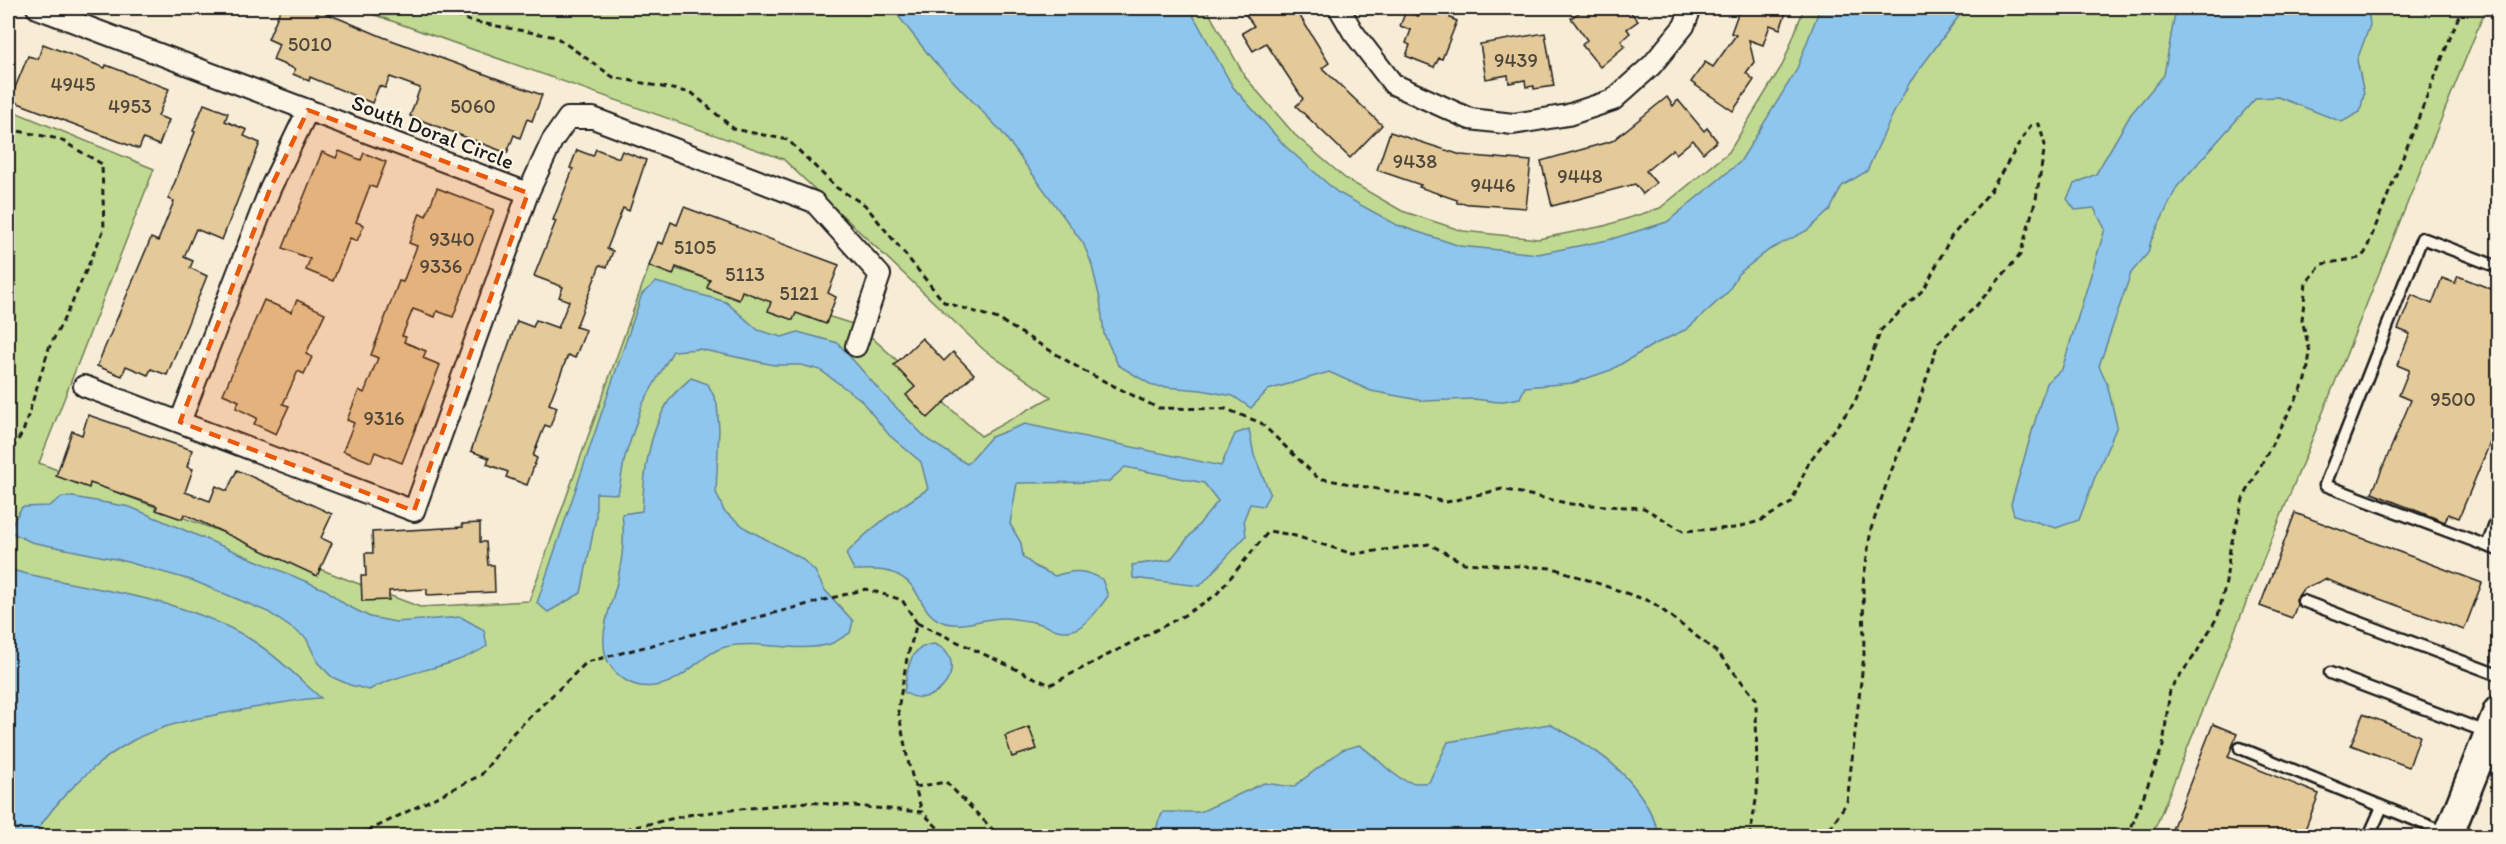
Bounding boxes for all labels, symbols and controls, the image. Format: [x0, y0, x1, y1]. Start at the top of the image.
house number: 5010 [288, 32, 332, 56]
house number: 9439 [1494, 48, 1538, 72]
house number: 4945 [51, 72, 96, 96]
street label: South Doral Circle [348, 89, 518, 175]
house number: 4953 [108, 94, 152, 118]
house number: 5060 [450, 94, 496, 118]
house number: 9438 [1393, 149, 1437, 173]
house number: 9448 [1557, 164, 1603, 188]
house number: 9446 [1470, 173, 1516, 197]
house number: 9340 [429, 227, 475, 251]
house number: 5105 [674, 235, 716, 259]
house number: 9336 [420, 254, 462, 278]
house number: 5113 [725, 262, 765, 286]
house number: 5121 [779, 281, 819, 305]
house number: 9500 [2430, 387, 2476, 411]
house number: 9316 [363, 406, 405, 430]

